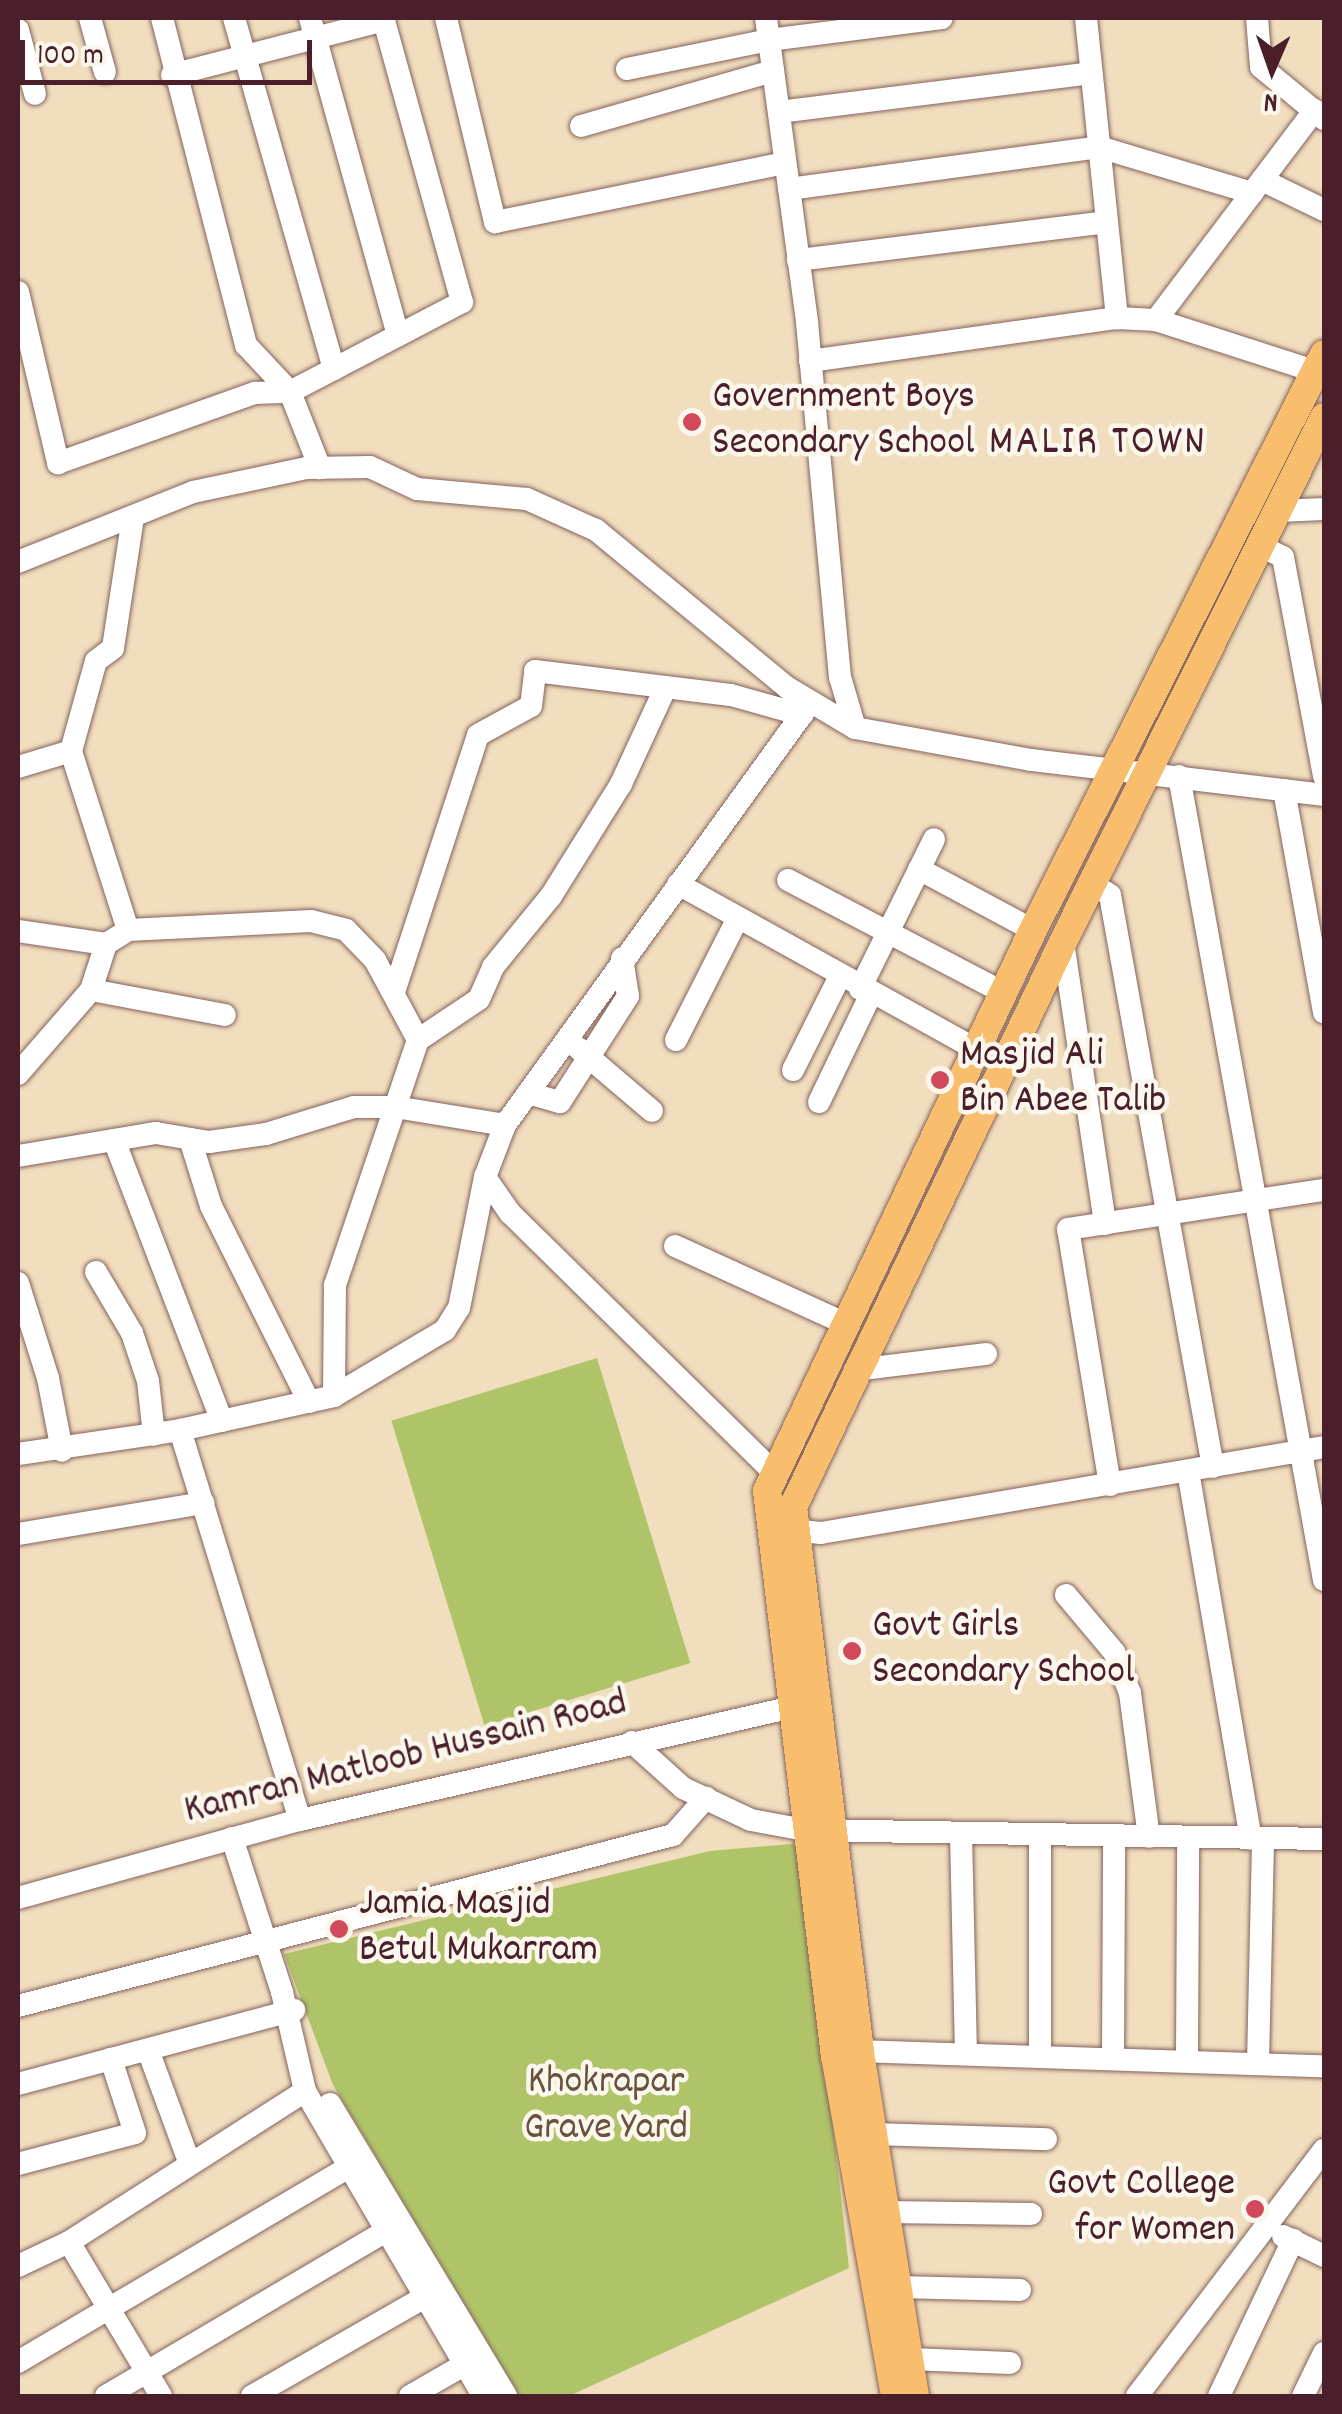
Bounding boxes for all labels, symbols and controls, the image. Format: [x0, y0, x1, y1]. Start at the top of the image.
scale bar [25, 20, 318, 82]
north arrow [1222, 20, 1322, 120]
text: 100 m [37, 36, 104, 79]
text: N [1263, 80, 1279, 120]
place label: Government Boys Secondary School [712, 375, 975, 469]
marker: Government Boys Secondary School [681, 411, 703, 433]
district label: MALIR TOWN [989, 419, 1207, 469]
place label: Masjid Ali Bin Abee Talib [960, 1033, 1166, 1127]
marker: Masjid Ali Bin Abee Talib [929, 1069, 951, 1091]
place label: Govt Girls Secondary School [872, 1604, 1134, 1698]
marker: Govt Girls Secondary School [841, 1640, 863, 1662]
street label: Kamran Matloob Hussain Road [180, 1681, 632, 1837]
place label: Jamia Masjid Betul Mukarram [359, 1882, 598, 1976]
marker: Jamia Masjid Betul Mukarram [328, 1918, 350, 1940]
park label: Khokrapar Grave Yard [524, 2060, 688, 2154]
place label: Govt College for Women [1047, 2162, 1235, 2256]
marker: Govt College for Women [1244, 2198, 1266, 2220]

